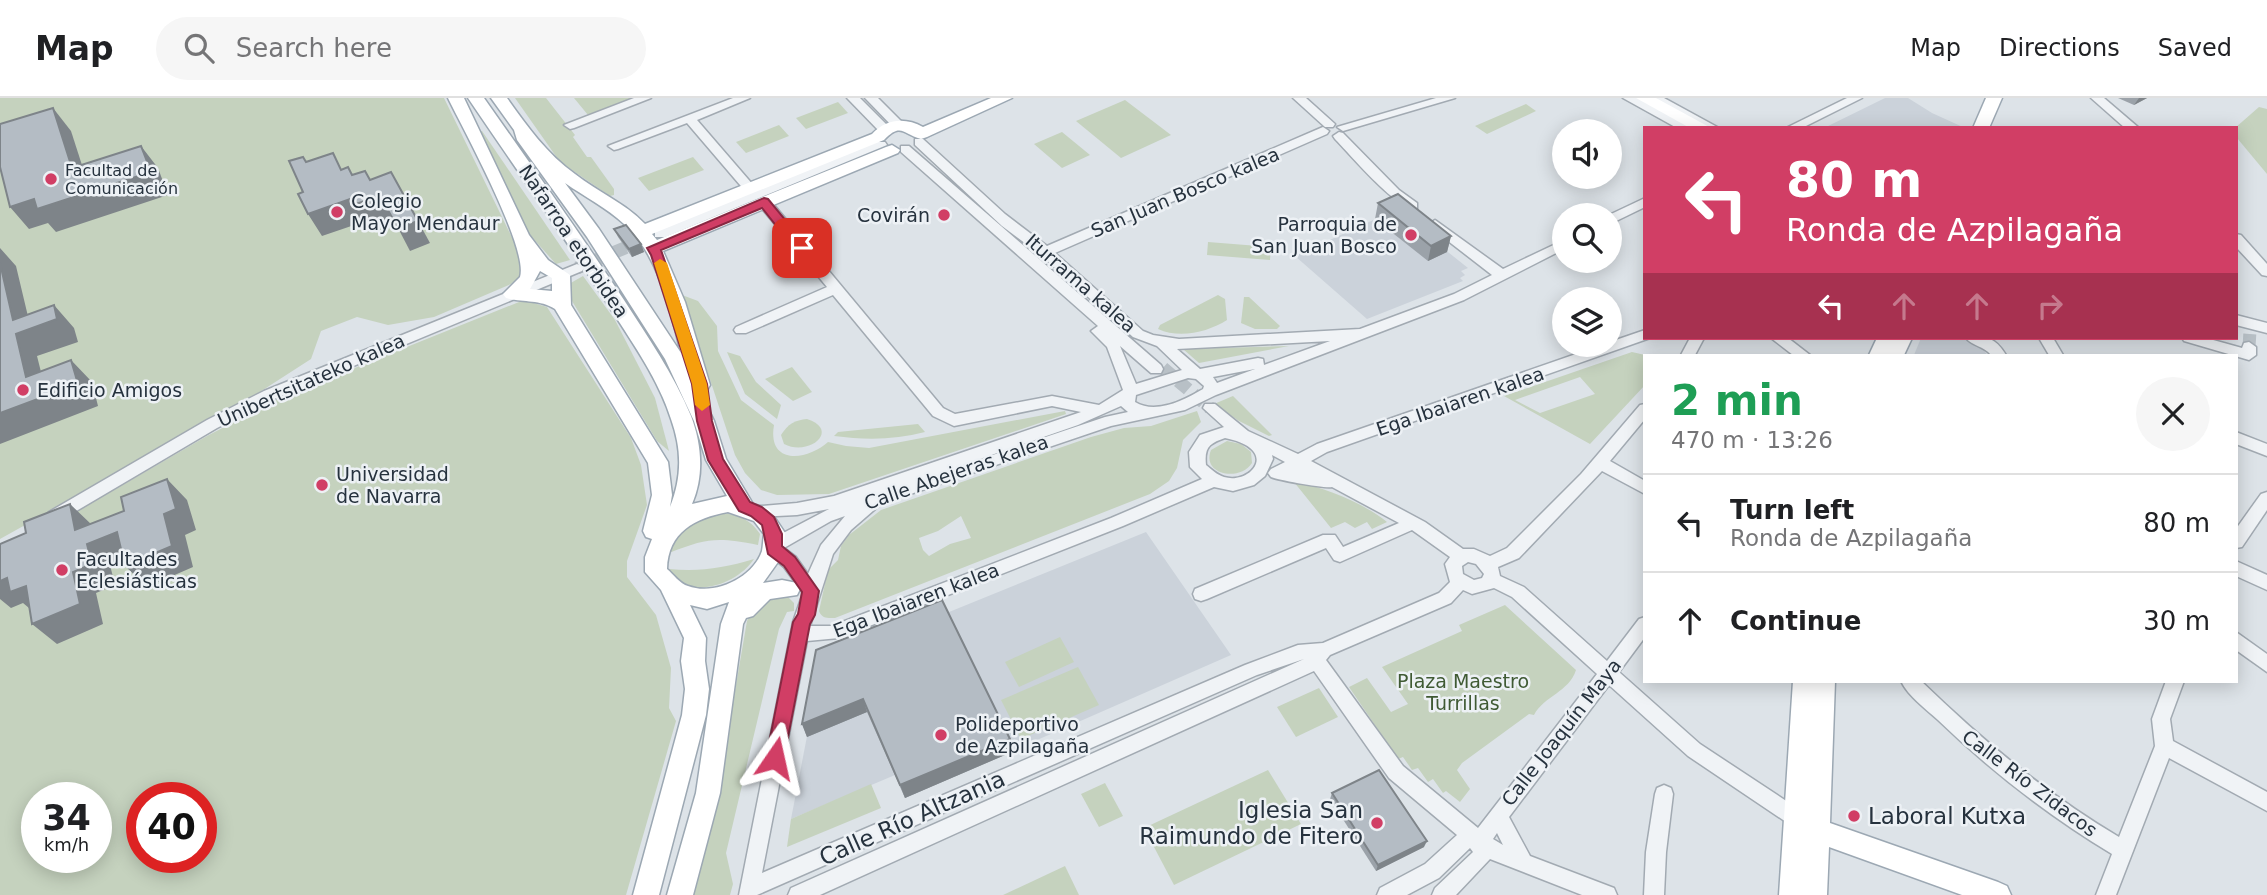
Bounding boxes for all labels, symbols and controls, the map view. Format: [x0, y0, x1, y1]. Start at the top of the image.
search box [156, 17, 646, 80]
text: Map [35, 29, 114, 68]
icon: search [180, 29, 218, 67]
text: Search here [236, 33, 392, 63]
text: Map [1910, 34, 1961, 62]
text: Directions [1999, 34, 2120, 62]
text: Saved [2158, 34, 2232, 62]
map controls [1552, 119, 1622, 357]
button: sound [1552, 119, 1622, 189]
street label: San Juan Bosco kalea [1087, 142, 1283, 242]
text: 80 m [1786, 152, 1922, 209]
icon: left [1671, 154, 1762, 245]
street label: Nafarroa etorbidea [515, 160, 633, 322]
place label: Facultad de Comunicación [65, 161, 178, 198]
marker: Facultad de Comunicación [43, 171, 59, 187]
place label: Colegio Mayor Mendaur [351, 190, 500, 234]
button: search [1552, 203, 1622, 273]
marker: Colegio Mayor Mendaur [329, 204, 345, 220]
place label: Covirán [857, 204, 930, 226]
marker: Covirán [936, 207, 952, 223]
text: Ronda de Azpilagaña [1786, 211, 2123, 249]
place label: Parroquia de San Juan Bosco [1251, 213, 1397, 257]
pin [772, 218, 832, 278]
marker: Parroquia de San Juan Bosco [1403, 227, 1419, 243]
icon: arrive [783, 229, 821, 267]
street label: Iturrama kalea [1021, 229, 1141, 337]
button: layers [1552, 287, 1622, 357]
icon: left [1812, 287, 1850, 325]
icon: ahead [1885, 287, 1923, 325]
icon: ahead [1958, 287, 1996, 325]
icon: right [2031, 287, 2069, 325]
street label: Unibertsitateko kalea [214, 329, 408, 431]
street label: Ega Ibaiaren kalea [1373, 362, 1547, 440]
text: 2 min [1671, 376, 1803, 425]
button: close [2136, 377, 2210, 451]
place label: Edificio Amigos [37, 379, 182, 401]
marker: Edificio Amigos [15, 382, 31, 398]
text: 470 m · 13:26 [1671, 427, 1833, 453]
street label: Calle Abejeras kalea [861, 430, 1051, 514]
place label: Universidad de Navarra [336, 463, 449, 507]
marker: Universidad de Navarra [314, 477, 330, 493]
text: Turn left [1730, 495, 1854, 525]
icon: left [1671, 504, 1709, 542]
text: 80 m [2143, 508, 2210, 538]
text: Ronda de Azpilagaña [1730, 525, 1972, 551]
place label: Facultades Eclesiásticas [76, 548, 197, 592]
street label: Ega Ibaiaren kalea [830, 558, 1002, 642]
marker: Facultades Eclesiásticas [54, 562, 70, 578]
icon: ahead [1671, 602, 1709, 640]
text: Continue [1730, 606, 1861, 636]
text: 30 m [2143, 606, 2210, 636]
street label: Calle Joaquín Maya [1497, 654, 1625, 810]
park label: Plaza Maestro Turrillas [1397, 670, 1529, 714]
place label: Polideportivo de Azpilagaña [955, 713, 1089, 757]
position arrow [738, 721, 812, 795]
street label: Calle Río Zidacos [1958, 725, 2102, 841]
marker: Polideportivo de Azpilagaña [933, 727, 949, 743]
street label: Calle Río Altzania [815, 765, 1009, 871]
speed limit sign: 40 [126, 782, 217, 873]
place label: Iglesia San Raimundo de Fitero [1139, 797, 1363, 849]
text: 34 [42, 798, 91, 838]
place label: Laboral Kutxa [1868, 803, 2026, 829]
marker: Laboral Kutxa [1846, 808, 1862, 824]
marker: Iglesia San Raimundo de Fitero [1369, 815, 1385, 831]
text: km/h [44, 834, 89, 855]

